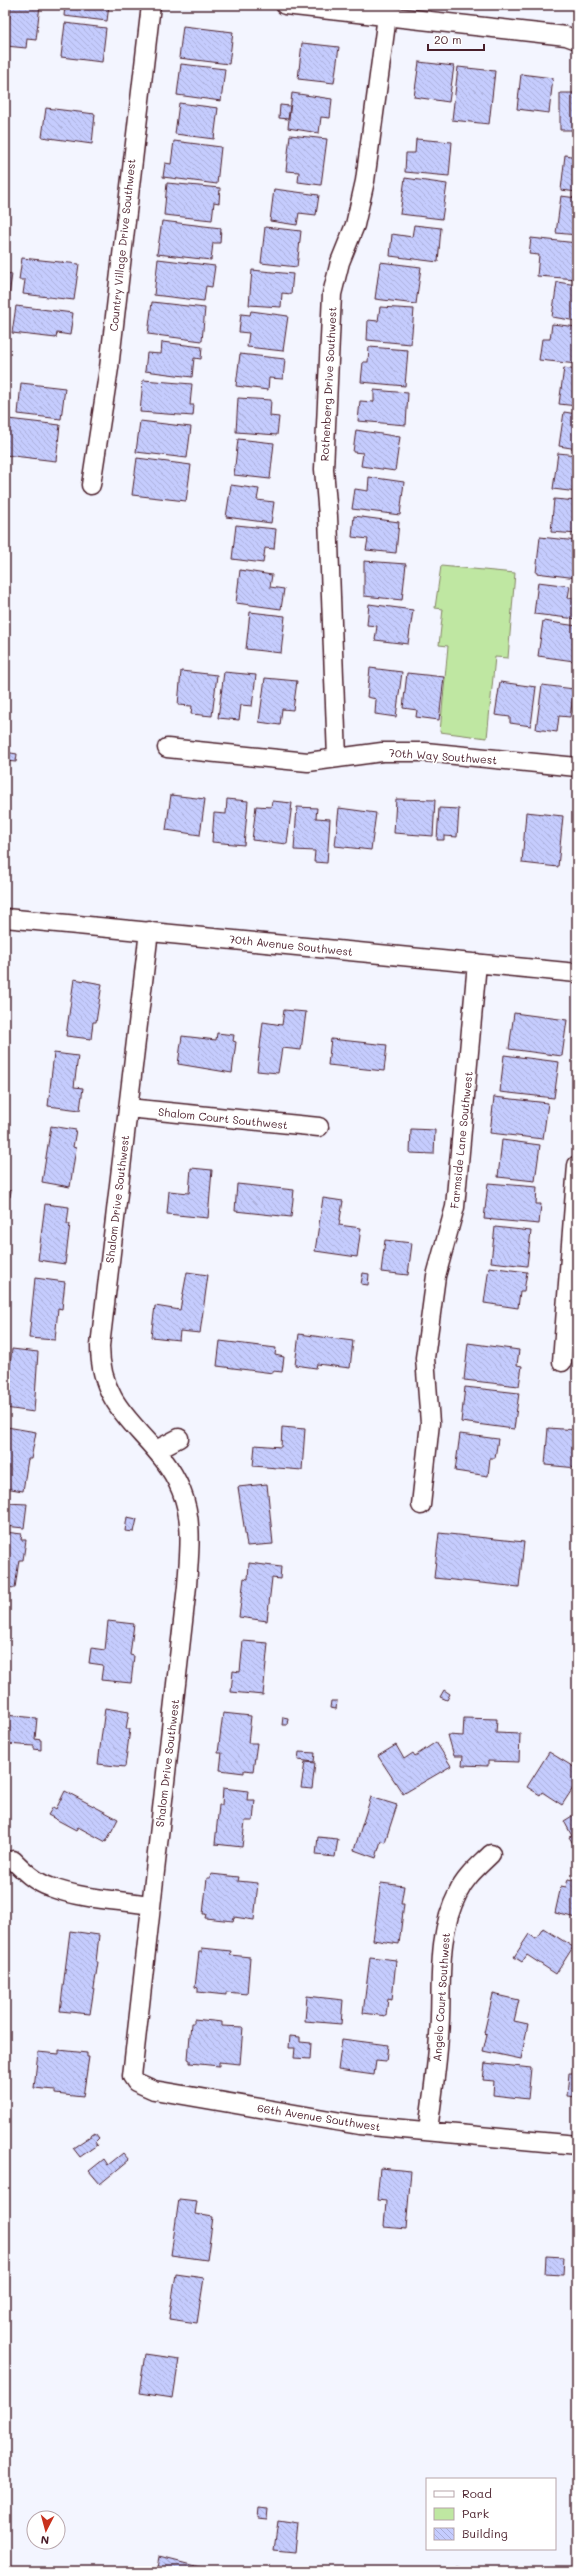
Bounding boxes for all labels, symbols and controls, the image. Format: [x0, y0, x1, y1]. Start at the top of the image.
scale bar [428, 26, 484, 52]
text: 20 m [434, 31, 462, 47]
street label: Country Village Drive Southwest [105, 158, 139, 332]
street label: Rothenberg Drive Southwest [316, 306, 340, 462]
street label: 70th Way Southwest [388, 745, 498, 767]
street label: 70th Avenue Southwest [228, 931, 354, 959]
street label: Farmside Lane Southwest [446, 1071, 476, 1209]
street label: Shalom Court Southwest [157, 1104, 289, 1132]
street label: Shalom Drive Southwest [102, 1134, 132, 1264]
street label: Shalom Drive Southwest [152, 1698, 182, 1828]
street label: Angelo Court Southwest [429, 1932, 453, 2062]
street label: 66th Avenue Southwest [256, 2100, 382, 2134]
legend [426, 2478, 556, 2550]
text: Road [462, 2485, 492, 2501]
text: Park [462, 2505, 489, 2521]
north arrow [26, 2510, 66, 2550]
text: Building [462, 2525, 508, 2541]
text: N [40, 2533, 50, 2548]

